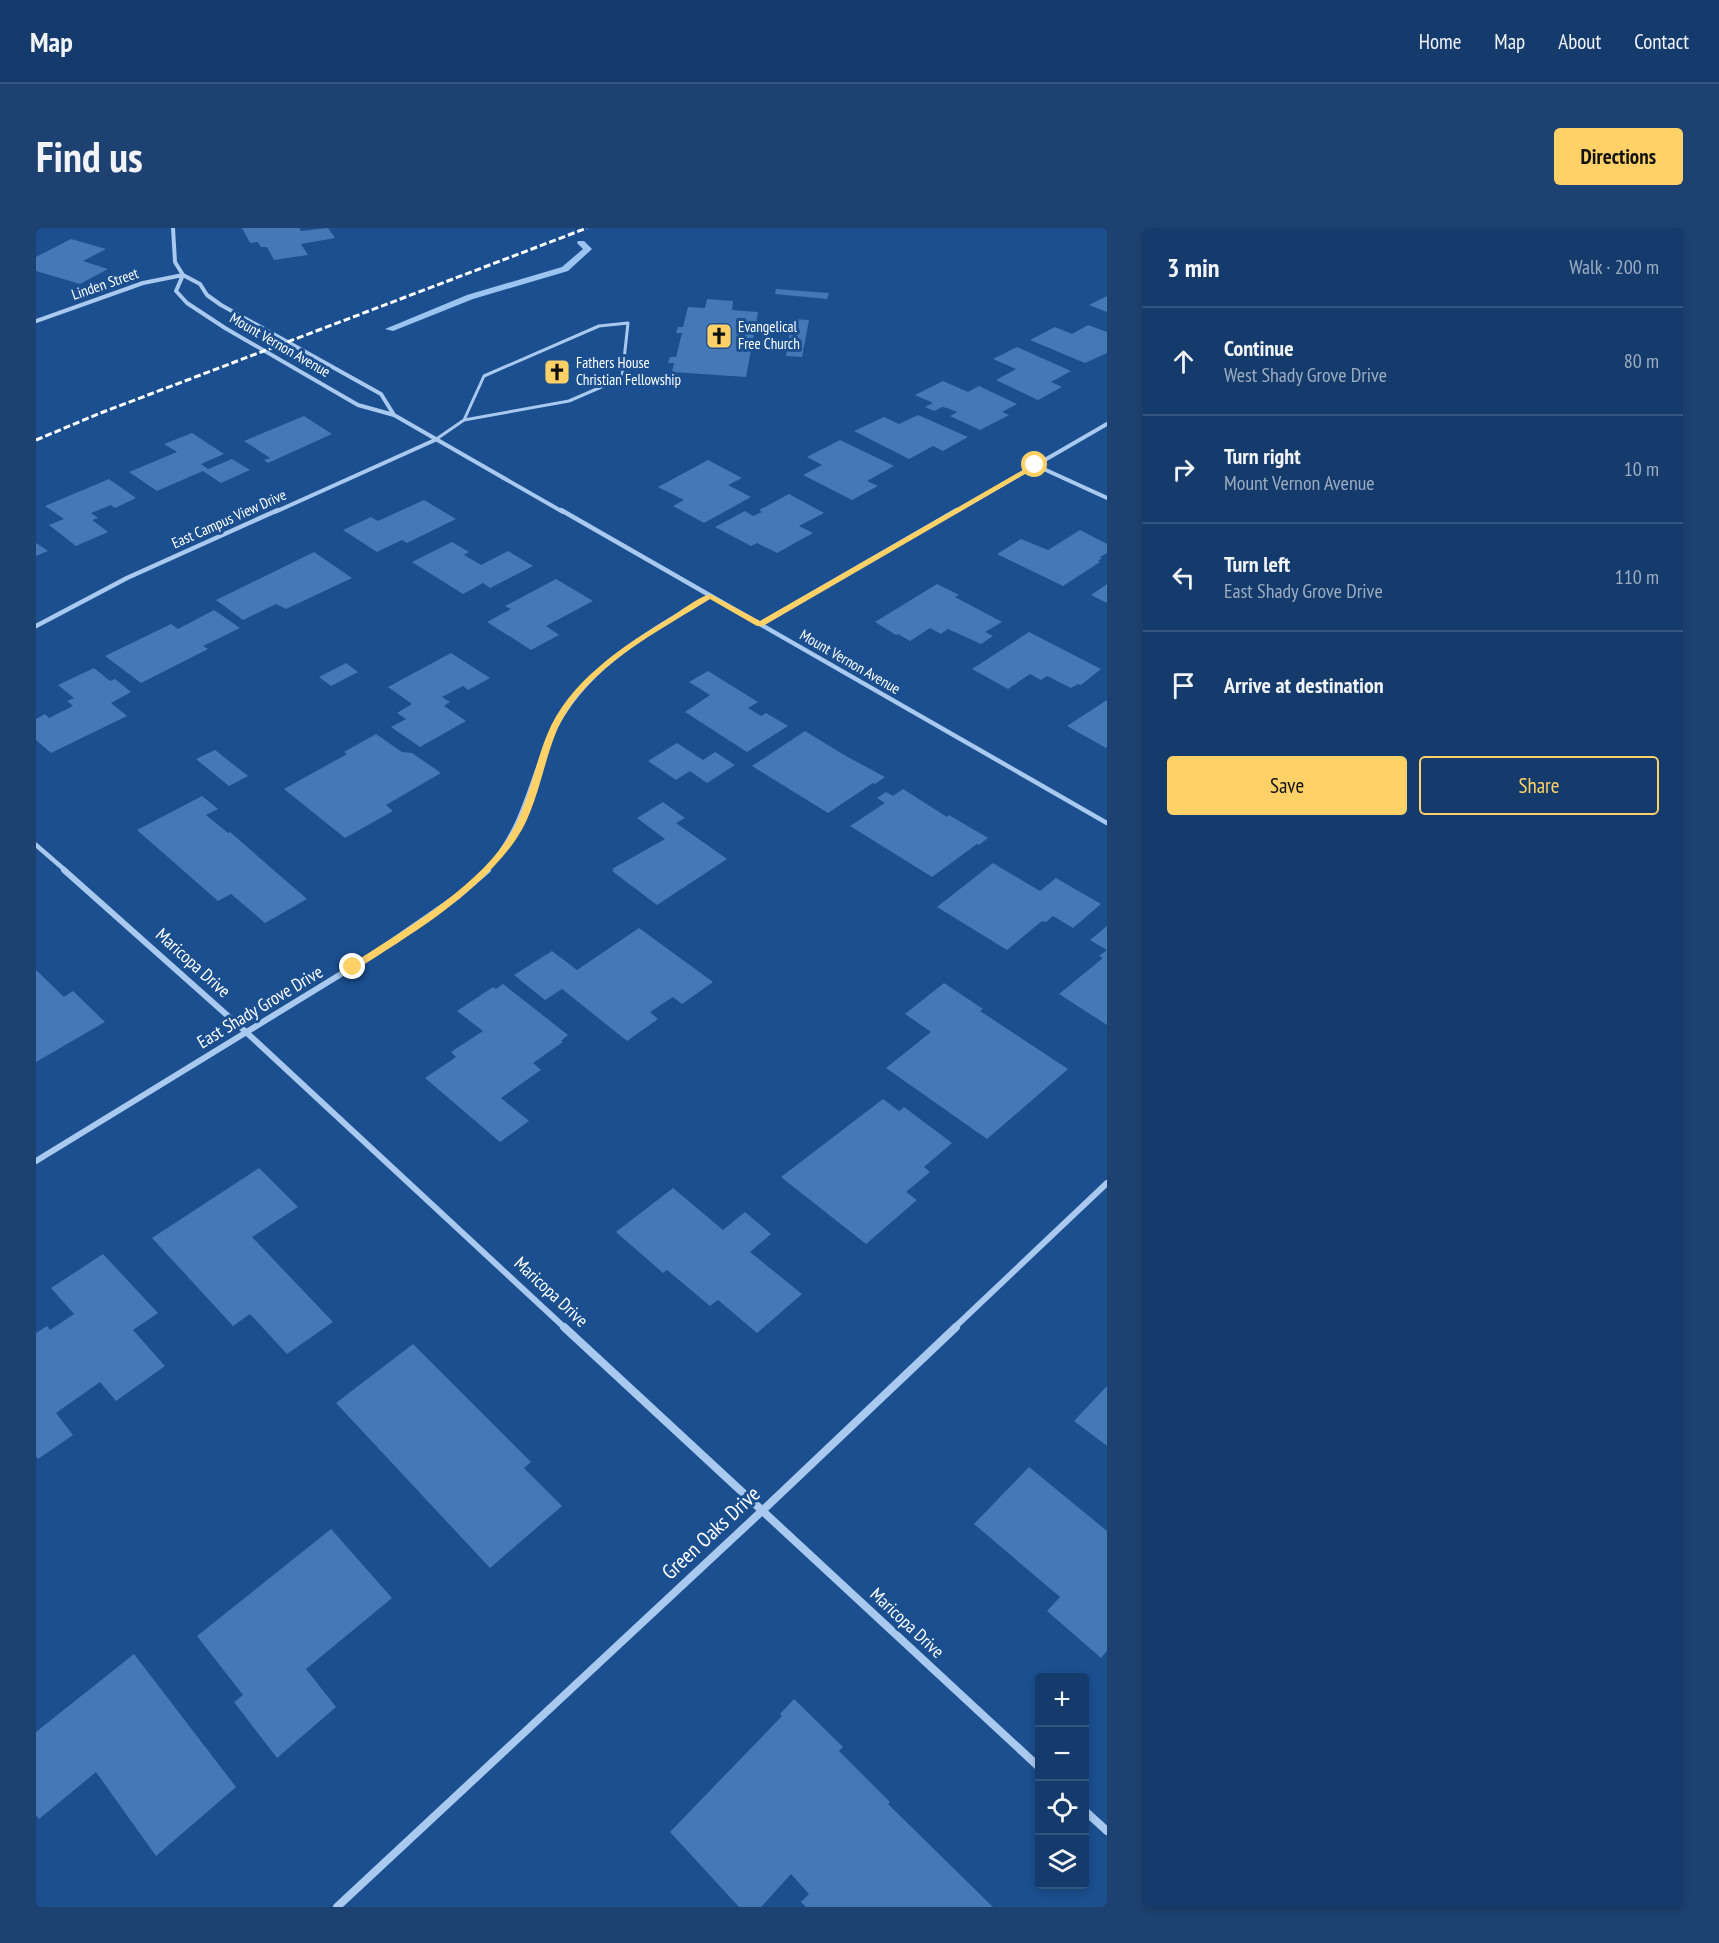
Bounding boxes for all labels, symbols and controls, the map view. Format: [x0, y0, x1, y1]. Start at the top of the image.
text: Map [30, 23, 73, 60]
text: Home [1419, 28, 1461, 55]
text: Map [1494, 28, 1525, 55]
text: About [1558, 28, 1601, 55]
text: Contact [1634, 28, 1689, 55]
button: Directions [1554, 128, 1683, 185]
text: Find us [36, 129, 143, 184]
text: 3 min [1167, 251, 1220, 284]
text: Walk · 200 m [1569, 254, 1659, 280]
street label: Linden Street [69, 263, 141, 304]
street label: Mount Vernon Avenue [227, 308, 334, 381]
place label: Evangelical Free Church [738, 317, 800, 353]
church icon: Evangelical Free Church [704, 321, 734, 351]
text: Continue [1224, 334, 1294, 362]
icon: ahead [1167, 345, 1200, 378]
text: 80 m [1624, 348, 1659, 374]
place label: Fathers House Christian Fellowship [576, 353, 681, 389]
church icon: Fathers House Christian Fellowship [542, 357, 572, 387]
text: West Shady Grove Drive [1224, 362, 1387, 388]
text: Turn right [1224, 442, 1301, 470]
route start [1021, 451, 1047, 477]
icon: right [1167, 453, 1200, 486]
text: 10 m [1624, 456, 1659, 482]
text: Mount Vernon Avenue [1224, 470, 1375, 496]
street label: East Campus View Drive [169, 485, 289, 552]
text: Turn left [1224, 550, 1290, 578]
icon: left [1167, 561, 1200, 594]
text: 110 m [1615, 564, 1659, 590]
text: East Shady Grove Drive [1224, 578, 1383, 604]
street label: Mount Vernon Avenue [797, 625, 904, 698]
icon: arrive [1167, 669, 1200, 702]
text: Arrive at destination [1224, 671, 1384, 699]
button: Save [1167, 756, 1407, 815]
button: Share [1419, 756, 1659, 815]
street label: Maricopa Drive [151, 923, 236, 1002]
route end [339, 953, 365, 979]
street label: East Shady Grove Drive [193, 960, 327, 1053]
street label: Maricopa Drive [510, 1252, 593, 1332]
street label: Green Oaks Drive [656, 1480, 765, 1585]
street label: Maricopa Drive [866, 1583, 949, 1663]
map controls [1035, 1673, 1089, 1889]
button: + [1035, 1673, 1089, 1727]
button: − [1035, 1727, 1089, 1781]
button: locate [1035, 1781, 1089, 1835]
button: layers [1035, 1835, 1089, 1889]

